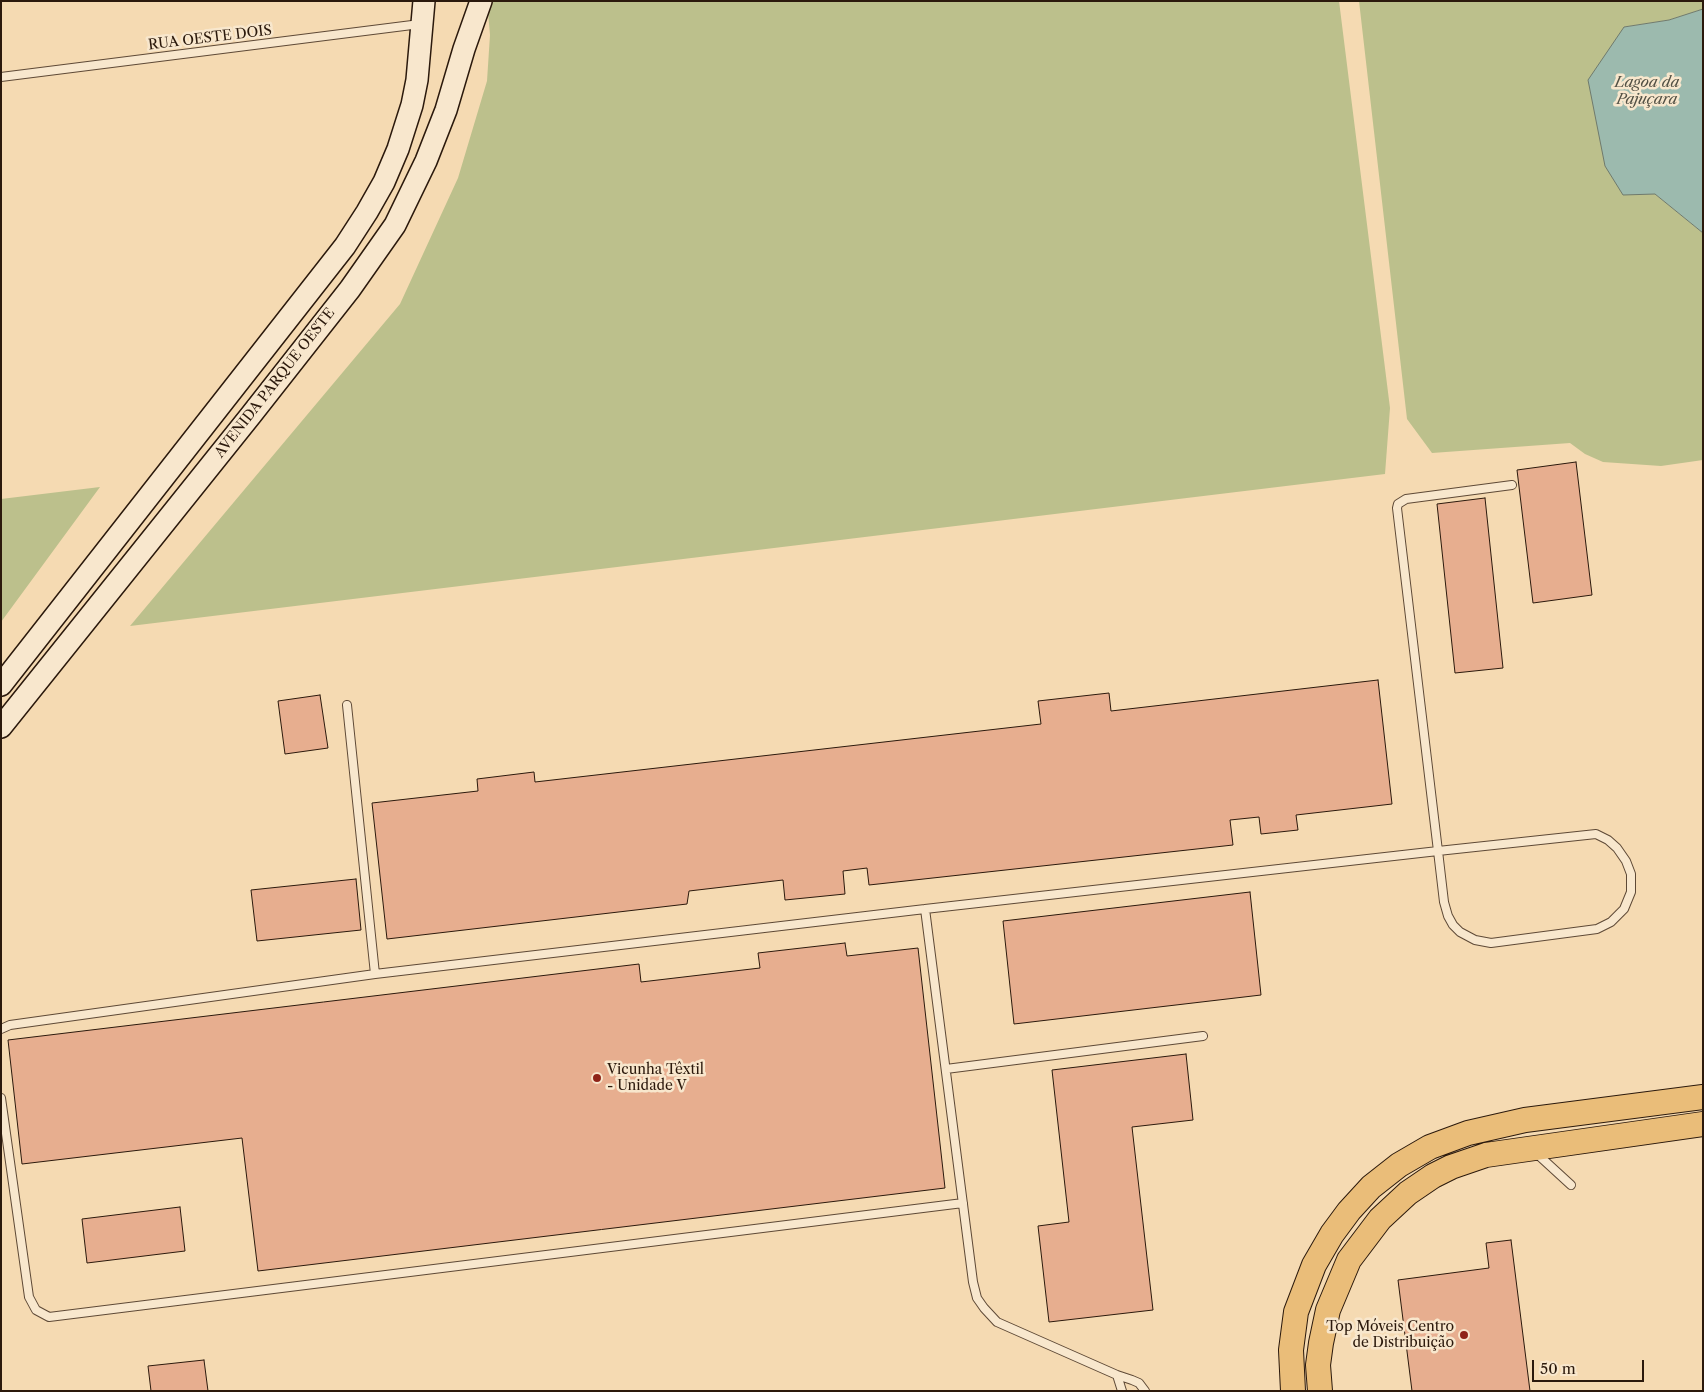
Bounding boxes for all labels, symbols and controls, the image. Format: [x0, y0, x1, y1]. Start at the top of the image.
street label: RUA OESTE DOIS [147, 22, 273, 54]
water label: Lagoa da Pajuçara [1615, 74, 1679, 109]
street label: AVENIDA PARQUE OESTE [211, 305, 339, 461]
place label: Vicunha Têxtil - Unidade V [607, 1062, 704, 1094]
marker: Vicunha Têxtil - Unidade V [591, 1072, 603, 1084]
place label: Top Móveis Centro de Distribuição [1326, 1319, 1454, 1351]
marker: Top Móveis Centro de Distribuição [1458, 1329, 1470, 1341]
scale bar [1534, 1350, 1646, 1382]
text: 50 m [1540, 1359, 1576, 1378]

